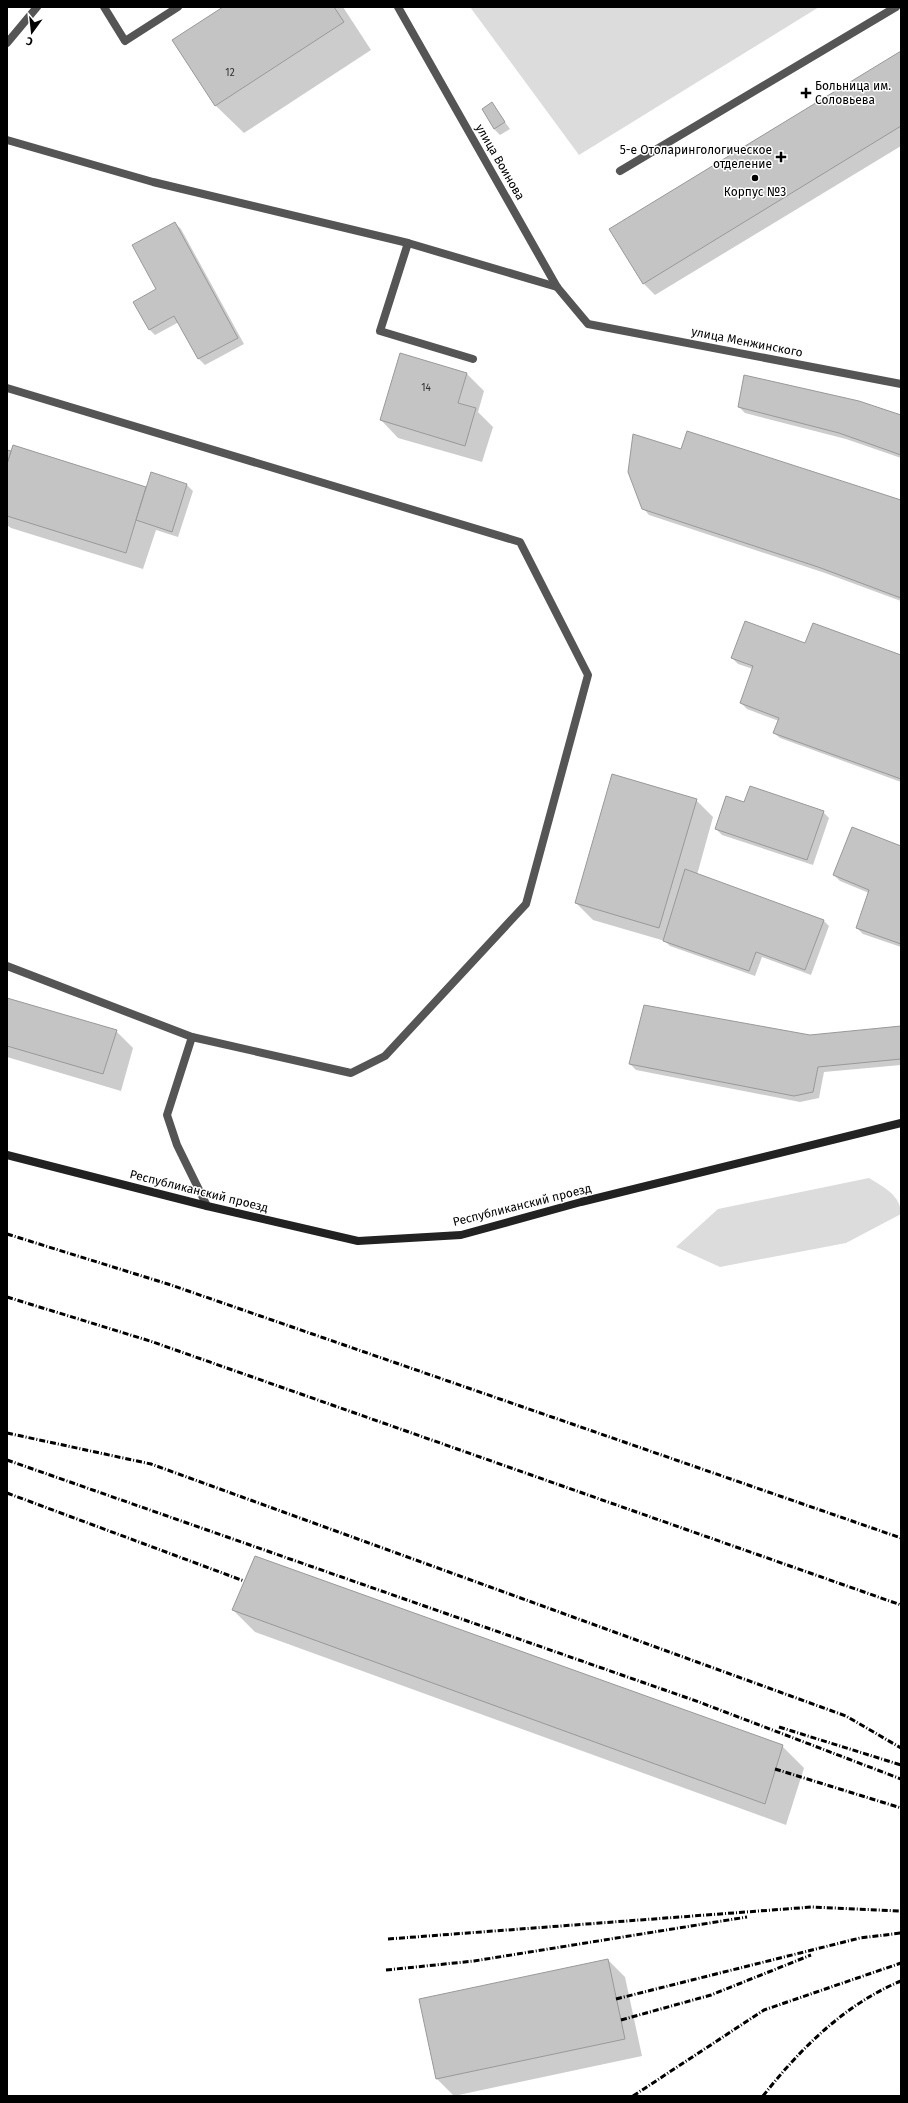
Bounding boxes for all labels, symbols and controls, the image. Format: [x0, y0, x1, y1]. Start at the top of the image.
north arrow [12, 12, 52, 52]
text: С [24, 34, 34, 48]
house number: 12 [225, 67, 235, 79]
place label: Больница им. Соловьева [815, 79, 891, 107]
marker: Больница им. Соловьева [800, 87, 812, 99]
street label: улица Воинова [473, 122, 527, 202]
place label: 5-е Отоларингологическое отделение [620, 143, 772, 171]
marker: 5-е Отоларингологическое отделение [775, 151, 787, 163]
marker: Корпус №3 [750, 173, 760, 183]
place label: Корпус №3 [724, 185, 786, 199]
street label: улица Менжинского [690, 324, 804, 360]
house number: 14 [421, 382, 432, 394]
street label: Республиканский проезд [128, 1167, 270, 1215]
street label: Республиканский проезд [451, 1181, 593, 1229]

